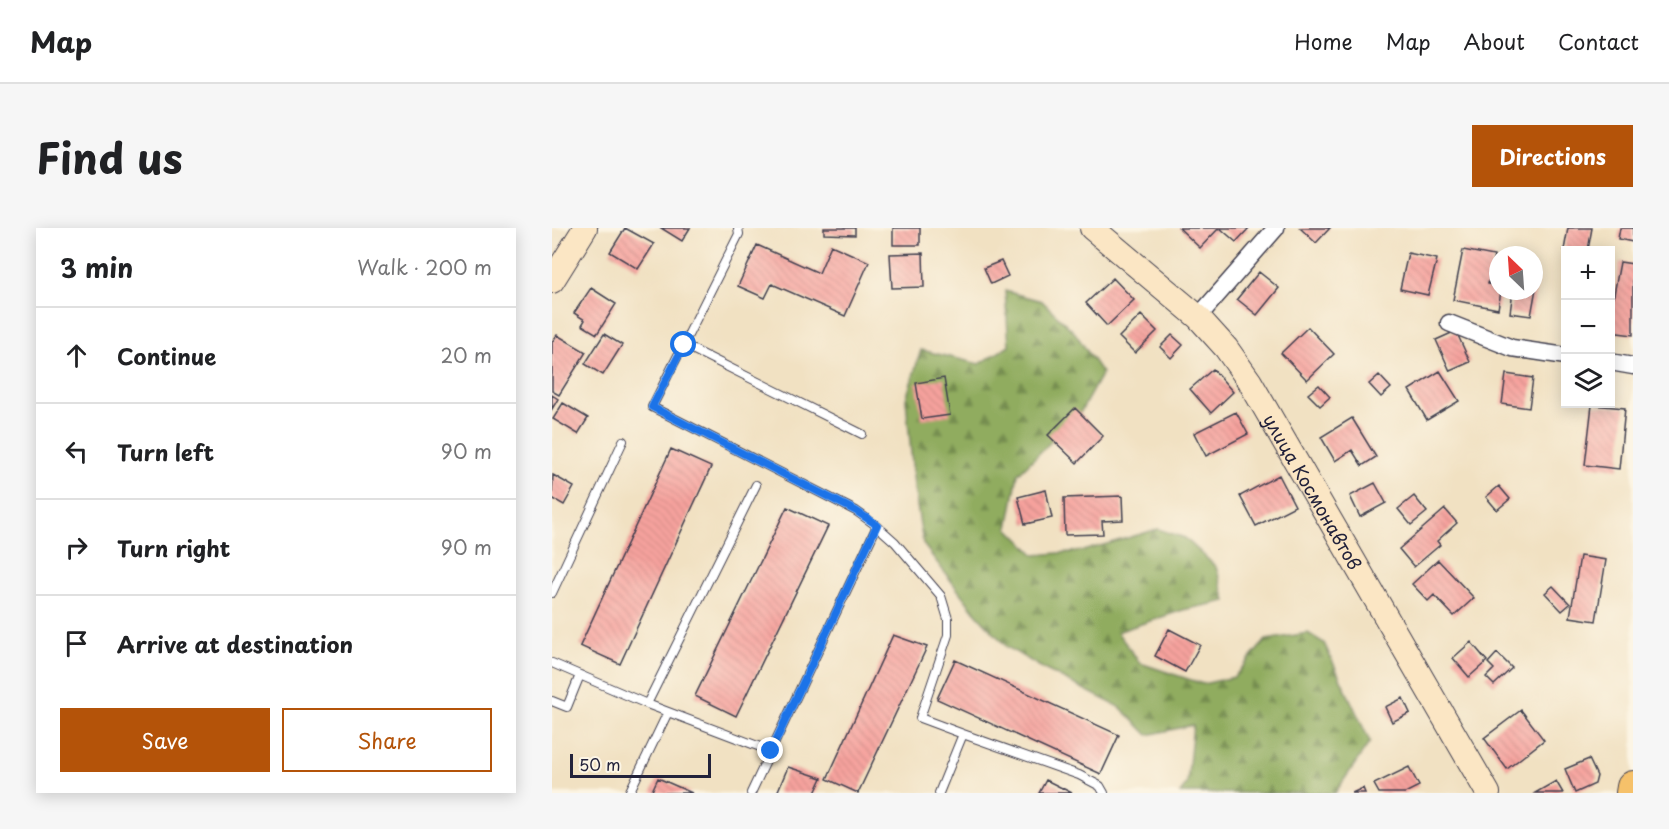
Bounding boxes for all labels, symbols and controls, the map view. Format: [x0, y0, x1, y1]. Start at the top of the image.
text: Map [30, 20, 92, 63]
text: Home [1294, 25, 1353, 57]
text: Map [1386, 25, 1431, 57]
text: About [1464, 25, 1525, 57]
text: Contact [1558, 25, 1639, 57]
text: Find us [36, 125, 183, 188]
button: Directions [1472, 125, 1633, 187]
north arrow [1489, 246, 1543, 300]
map controls [1561, 246, 1615, 408]
button: + [1561, 246, 1615, 300]
text: 3 min [60, 248, 133, 287]
text: Walk · 200 m [357, 252, 492, 282]
button: − [1561, 300, 1615, 354]
route start [670, 331, 696, 357]
icon: ahead [60, 339, 93, 372]
text: Continue [117, 339, 216, 372]
text: 20 m [440, 340, 492, 370]
button: layers [1561, 354, 1615, 408]
street label: улица Космонавтов [1257, 408, 1369, 574]
icon: left [60, 435, 93, 468]
text: Turn left [117, 435, 214, 468]
text: 90 m [441, 436, 492, 466]
icon: right [60, 531, 93, 564]
text: Turn right [117, 531, 230, 564]
text: 90 m [441, 532, 492, 562]
icon: arrive [60, 627, 93, 660]
text: Arrive at destination [117, 627, 353, 660]
button: Save [60, 708, 270, 772]
button: Share [282, 708, 492, 772]
route end [757, 737, 783, 763]
scale bar [570, 751, 711, 778]
text: 50 m [579, 752, 620, 776]

